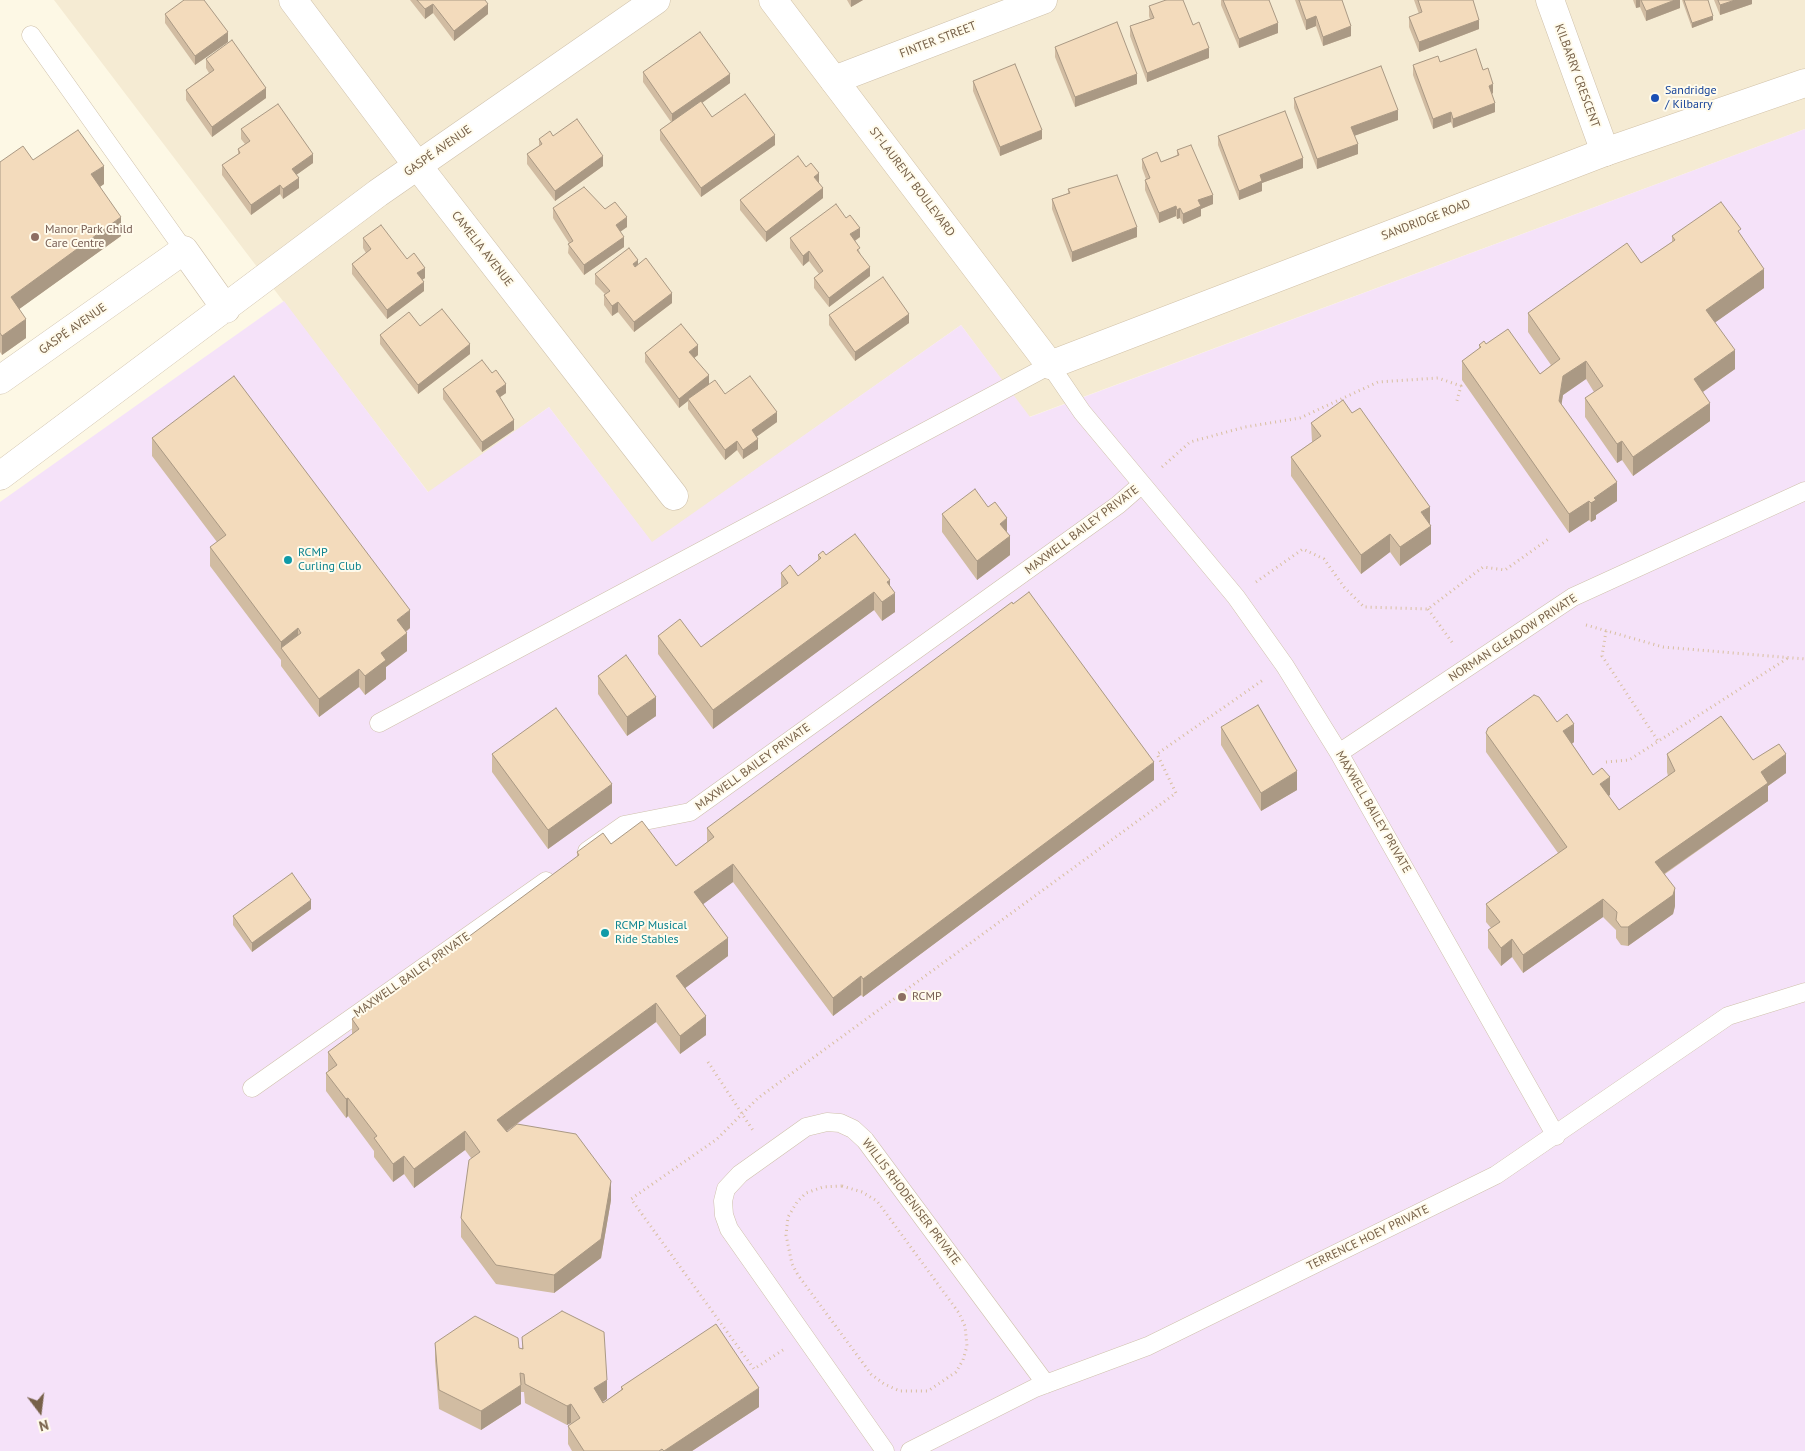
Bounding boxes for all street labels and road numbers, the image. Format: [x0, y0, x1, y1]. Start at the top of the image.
street label: FINTER STREET [898, 19, 978, 61]
street label: KILBARRY CRESCENT [1552, 22, 1602, 130]
street label: GASPÉ AVENUE [401, 122, 475, 180]
street label: ST-LAURENT BOULEVARD [866, 125, 958, 239]
street label: SANDRIDGE ROAD [1379, 196, 1473, 244]
street label: CAMELIA AVENUE [448, 209, 516, 289]
street label: GASPÉ AVENUE [36, 300, 110, 358]
street label: MAXWELL BAILEY PRIVATE [1022, 483, 1142, 577]
street label: NORMAN GLEADOW PRIVATE [1446, 591, 1580, 685]
street label: MAXWELL BAILEY PRIVATE [693, 720, 813, 814]
street label: MAXWELL BAILEY PRIVATE [1332, 748, 1414, 876]
street label: MAXWELL BAILEY PRIVATE [351, 929, 473, 1021]
street label: WILLIS RHODENISER PRIVATE [859, 1136, 963, 1268]
street label: TERRENCE HOEY PRIVATE [1305, 1202, 1431, 1274]

